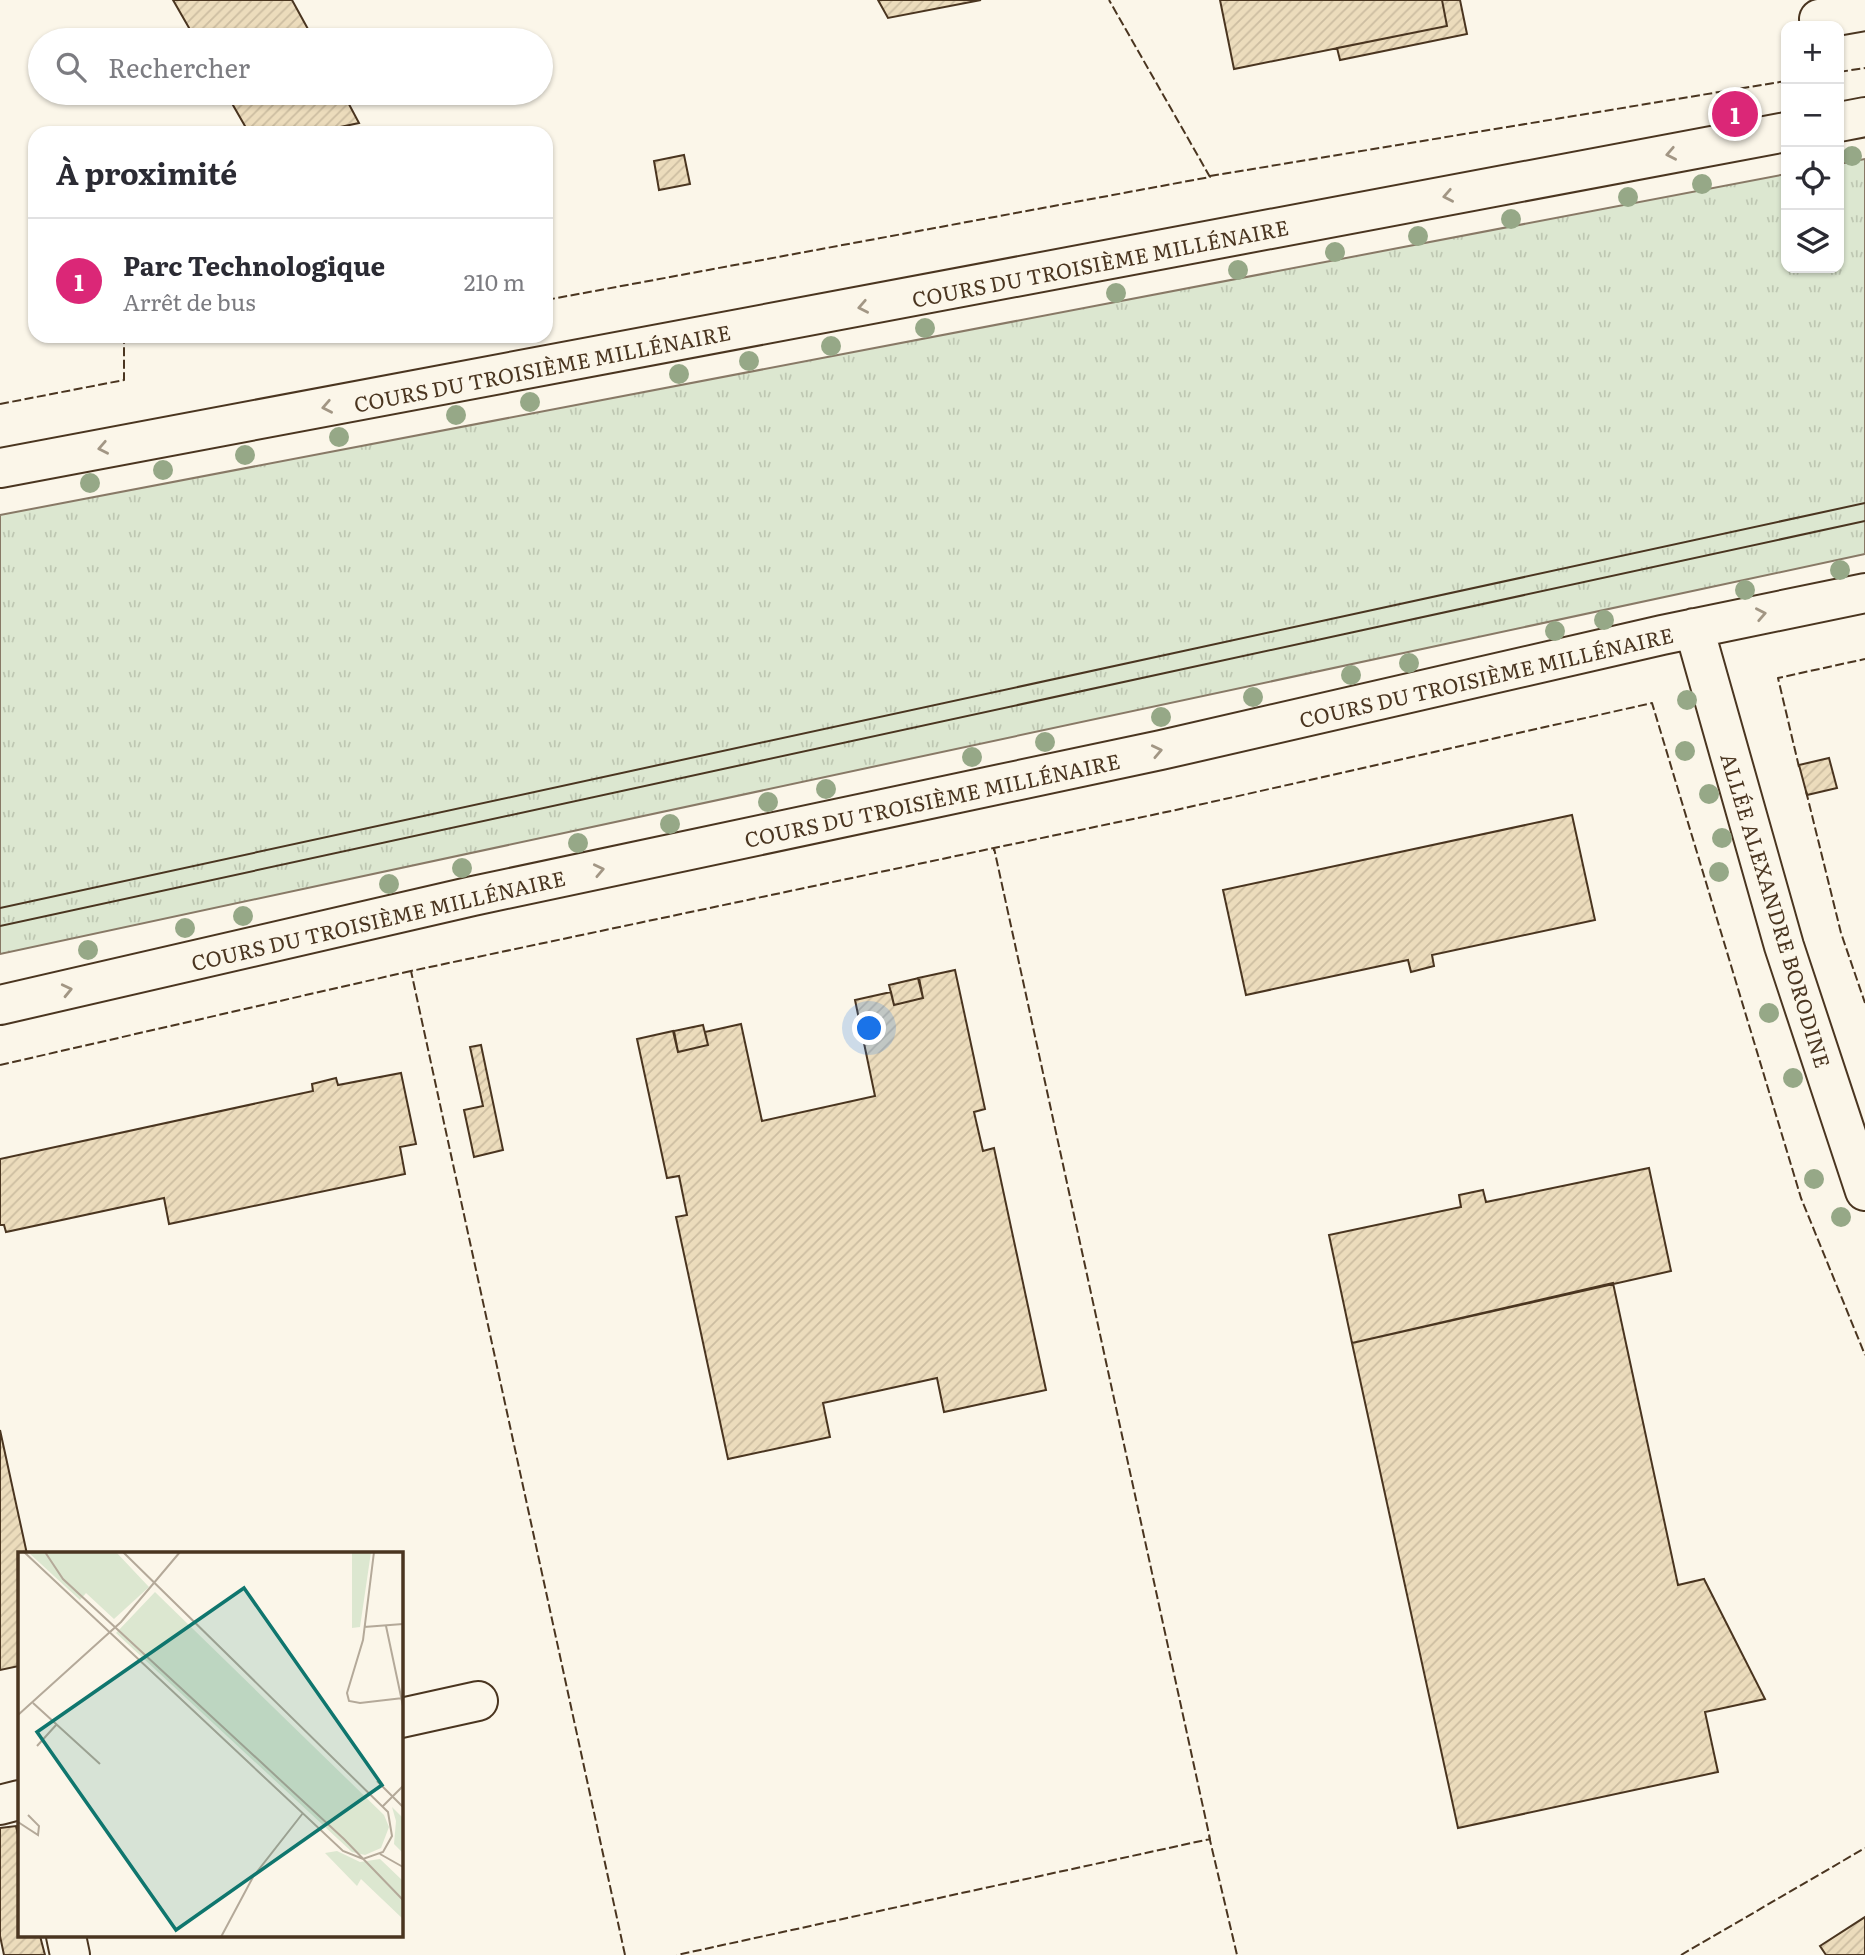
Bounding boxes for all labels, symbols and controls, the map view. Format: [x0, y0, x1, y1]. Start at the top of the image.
map controls [1781, 21, 1844, 273]
button: + [1781, 21, 1844, 84]
search box [28, 28, 553, 105]
text: Rechercher [108, 47, 250, 86]
icon: search [52, 48, 90, 86]
button: − [1781, 84, 1844, 147]
pin: 1 [1712, 88, 1758, 140]
one-way arrow [1666, 145, 1678, 160]
button: locate [1781, 147, 1844, 210]
text: À proximité [56, 150, 237, 194]
one-way arrow [1442, 188, 1454, 203]
street label: COURS DU TROISIÈME MILLÉNAIRE [909, 210, 1291, 314]
button: layers [1781, 210, 1844, 273]
text: Parc Technologique [123, 245, 385, 284]
text: 1 [74, 264, 84, 298]
text: 210 m [464, 264, 525, 298]
text: Arrêt de bus [123, 284, 256, 318]
one-way arrow [857, 299, 869, 314]
street label: COURS DU TROISIÈME MILLÉNAIRE [351, 315, 733, 419]
one-way arrow [321, 399, 332, 414]
one-way arrow [97, 440, 109, 455]
one-way arrow [1755, 608, 1767, 623]
street label: COURS DU TROISIÈME MILLÉNAIRE [1296, 618, 1676, 734]
street label: COURS DU TROISIÈME MILLÉNAIRE [741, 744, 1123, 854]
one-way arrow [1151, 744, 1163, 759]
street label: ALLÉE ALEXANDRE BORODINE [1714, 749, 1840, 1071]
street label: COURS DU TROISIÈME MILLÉNAIRE [188, 861, 568, 977]
one-way arrow [593, 864, 605, 879]
one-way arrow [60, 984, 72, 998]
your location [852, 1011, 886, 1045]
inset map [18, 1552, 402, 1938]

